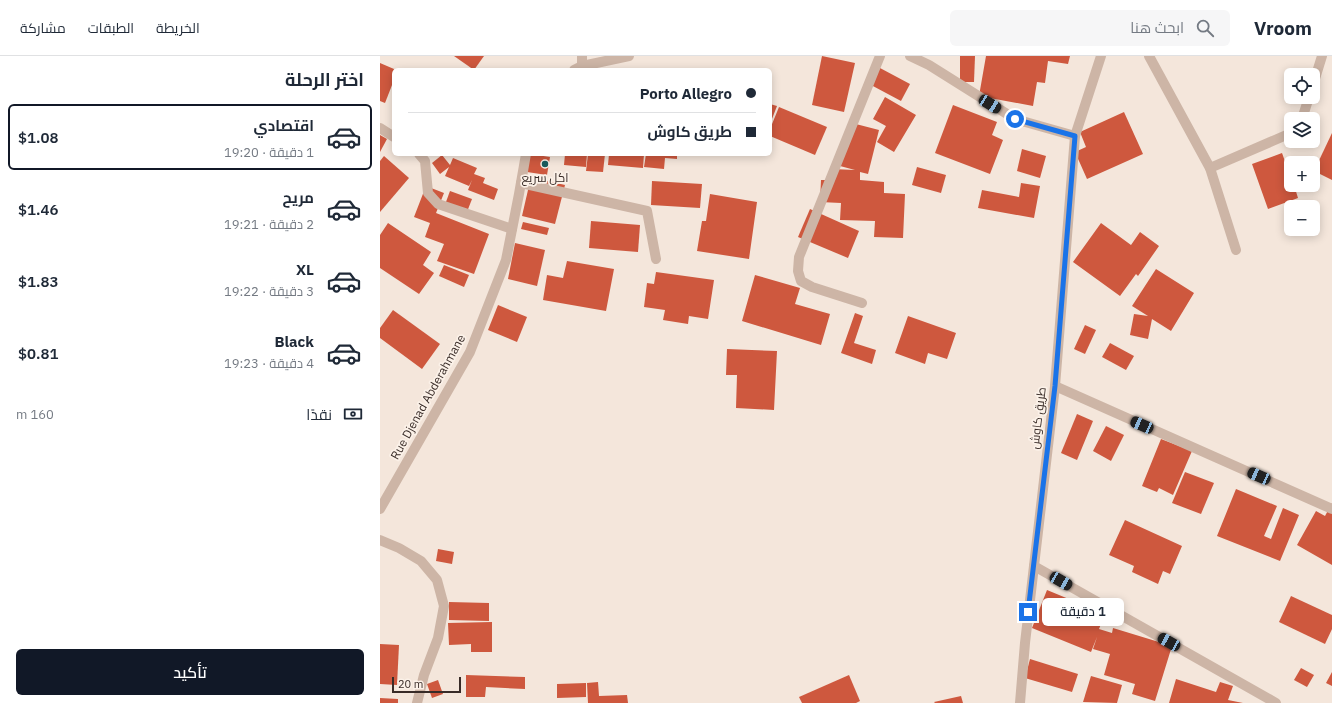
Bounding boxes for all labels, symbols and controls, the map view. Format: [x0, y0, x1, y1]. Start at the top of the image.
search box [950, 10, 1230, 46]
text: Vroom [1254, 16, 1312, 40]
icon: search [1194, 17, 1216, 39]
text: ابحث هنا [1130, 18, 1184, 37]
text: مشاركة [20, 19, 66, 37]
text: الطبقات [88, 19, 134, 37]
text: الخريطة [156, 19, 200, 37]
text: اختر الرحلة [285, 68, 364, 91]
map controls [1284, 68, 1320, 236]
button: locate [1284, 68, 1320, 104]
text: Porto Allegro [640, 84, 732, 103]
car [977, 93, 1003, 115]
route start [1006, 110, 1024, 128]
button: layers [1284, 112, 1320, 148]
text: اقتصادي [254, 116, 314, 135]
icon: car [326, 119, 362, 155]
text: طريق كاوش [648, 122, 732, 141]
text: $1.08 [18, 128, 59, 147]
text: 1 دقيقة · 19:20 [224, 144, 314, 161]
button: + [1284, 156, 1320, 192]
marker: اكل سريع [540, 159, 550, 169]
place label: اكل سريع [521, 170, 569, 186]
text: مريح [282, 188, 314, 207]
icon: car [326, 191, 362, 227]
text: $1.46 [18, 200, 59, 219]
button: − [1284, 200, 1320, 236]
text: 2 دقيقة · 19:21 [224, 216, 314, 233]
text: XL [296, 260, 314, 279]
icon: car [326, 263, 362, 299]
text: $1.83 [18, 272, 59, 291]
text: 3 دقيقة · 19:22 [224, 283, 314, 300]
street label: Rue Djenad Abderahmane [387, 331, 468, 462]
text: Black [275, 332, 314, 351]
icon: car [326, 335, 362, 371]
text: $0.81 [18, 344, 59, 363]
text: 4 دقيقة · 19:23 [224, 355, 314, 372]
street label: طريق كاوش [1026, 386, 1049, 450]
icon: cash [342, 403, 364, 425]
text: نقدًا [306, 405, 332, 424]
text: 160 m [16, 406, 54, 423]
car [1129, 415, 1155, 435]
car [1246, 466, 1272, 486]
car [1048, 570, 1074, 592]
callout: 1 دقيقة [1042, 598, 1124, 626]
route end [1019, 603, 1037, 621]
text: 1 دقيقة [1060, 603, 1106, 620]
car [1156, 631, 1182, 653]
button: تأكيد [16, 649, 364, 695]
scale bar [392, 675, 461, 694]
text: 20 m [398, 677, 423, 691]

